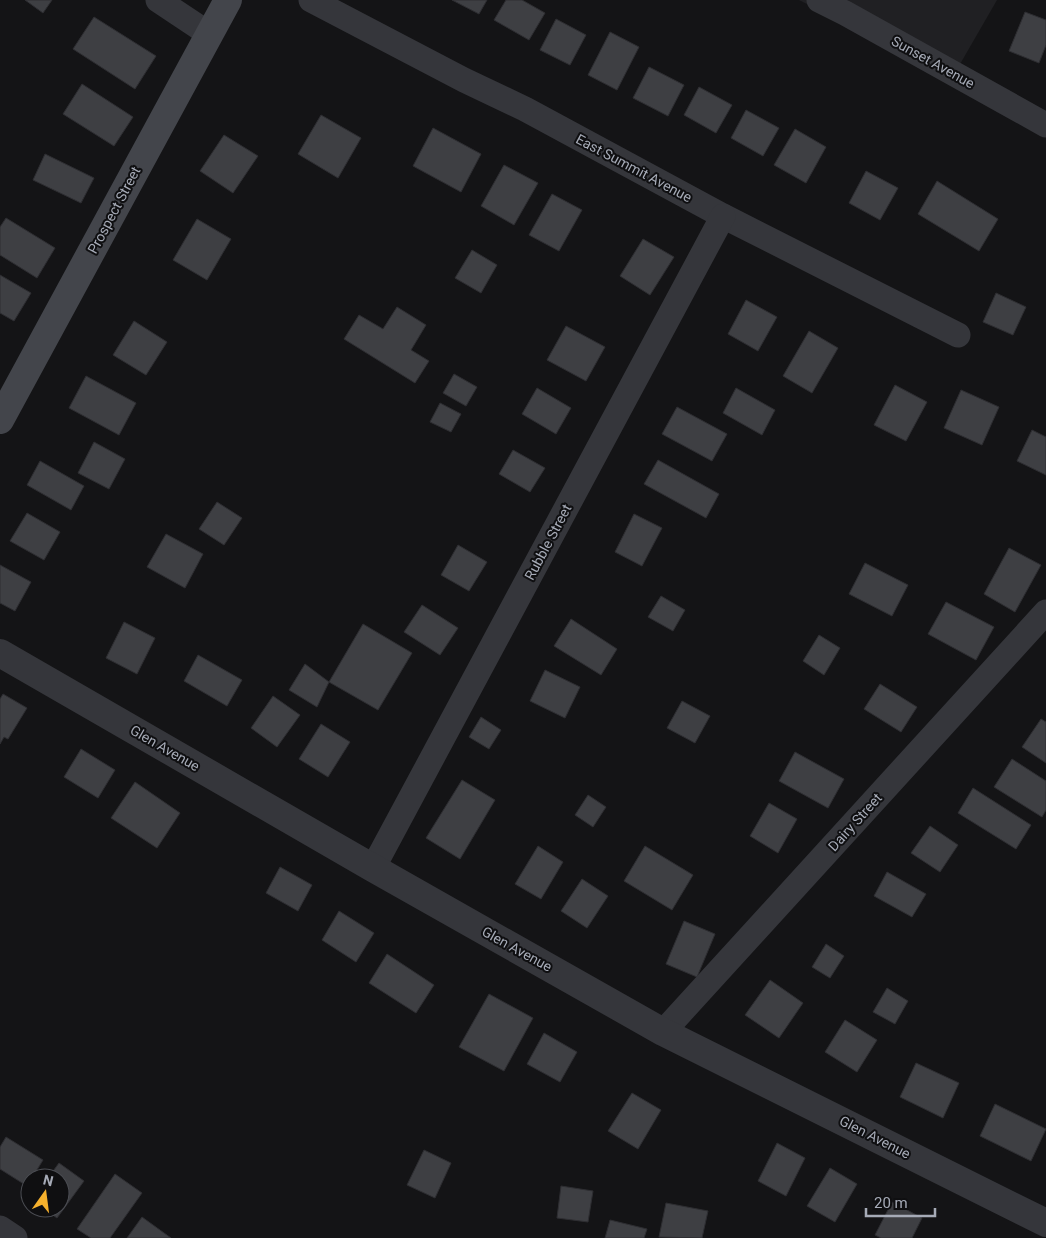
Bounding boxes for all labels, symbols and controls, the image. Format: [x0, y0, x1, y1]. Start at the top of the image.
street label: Sunset Avenue [889, 33, 977, 91]
street label: East Summit Avenue [573, 131, 695, 205]
street label: Prospect Street [84, 163, 144, 256]
street label: Rubble Street [521, 501, 575, 583]
street label: Glen Avenue [128, 722, 202, 774]
street label: Dairy Street [825, 790, 885, 854]
street label: Glen Avenue [479, 923, 555, 975]
street label: Glen Avenue [837, 1112, 913, 1162]
north arrow [20, 1168, 70, 1218]
text: N [41, 1171, 55, 1189]
scale bar [866, 1186, 935, 1218]
text: 20 m [874, 1194, 908, 1212]

